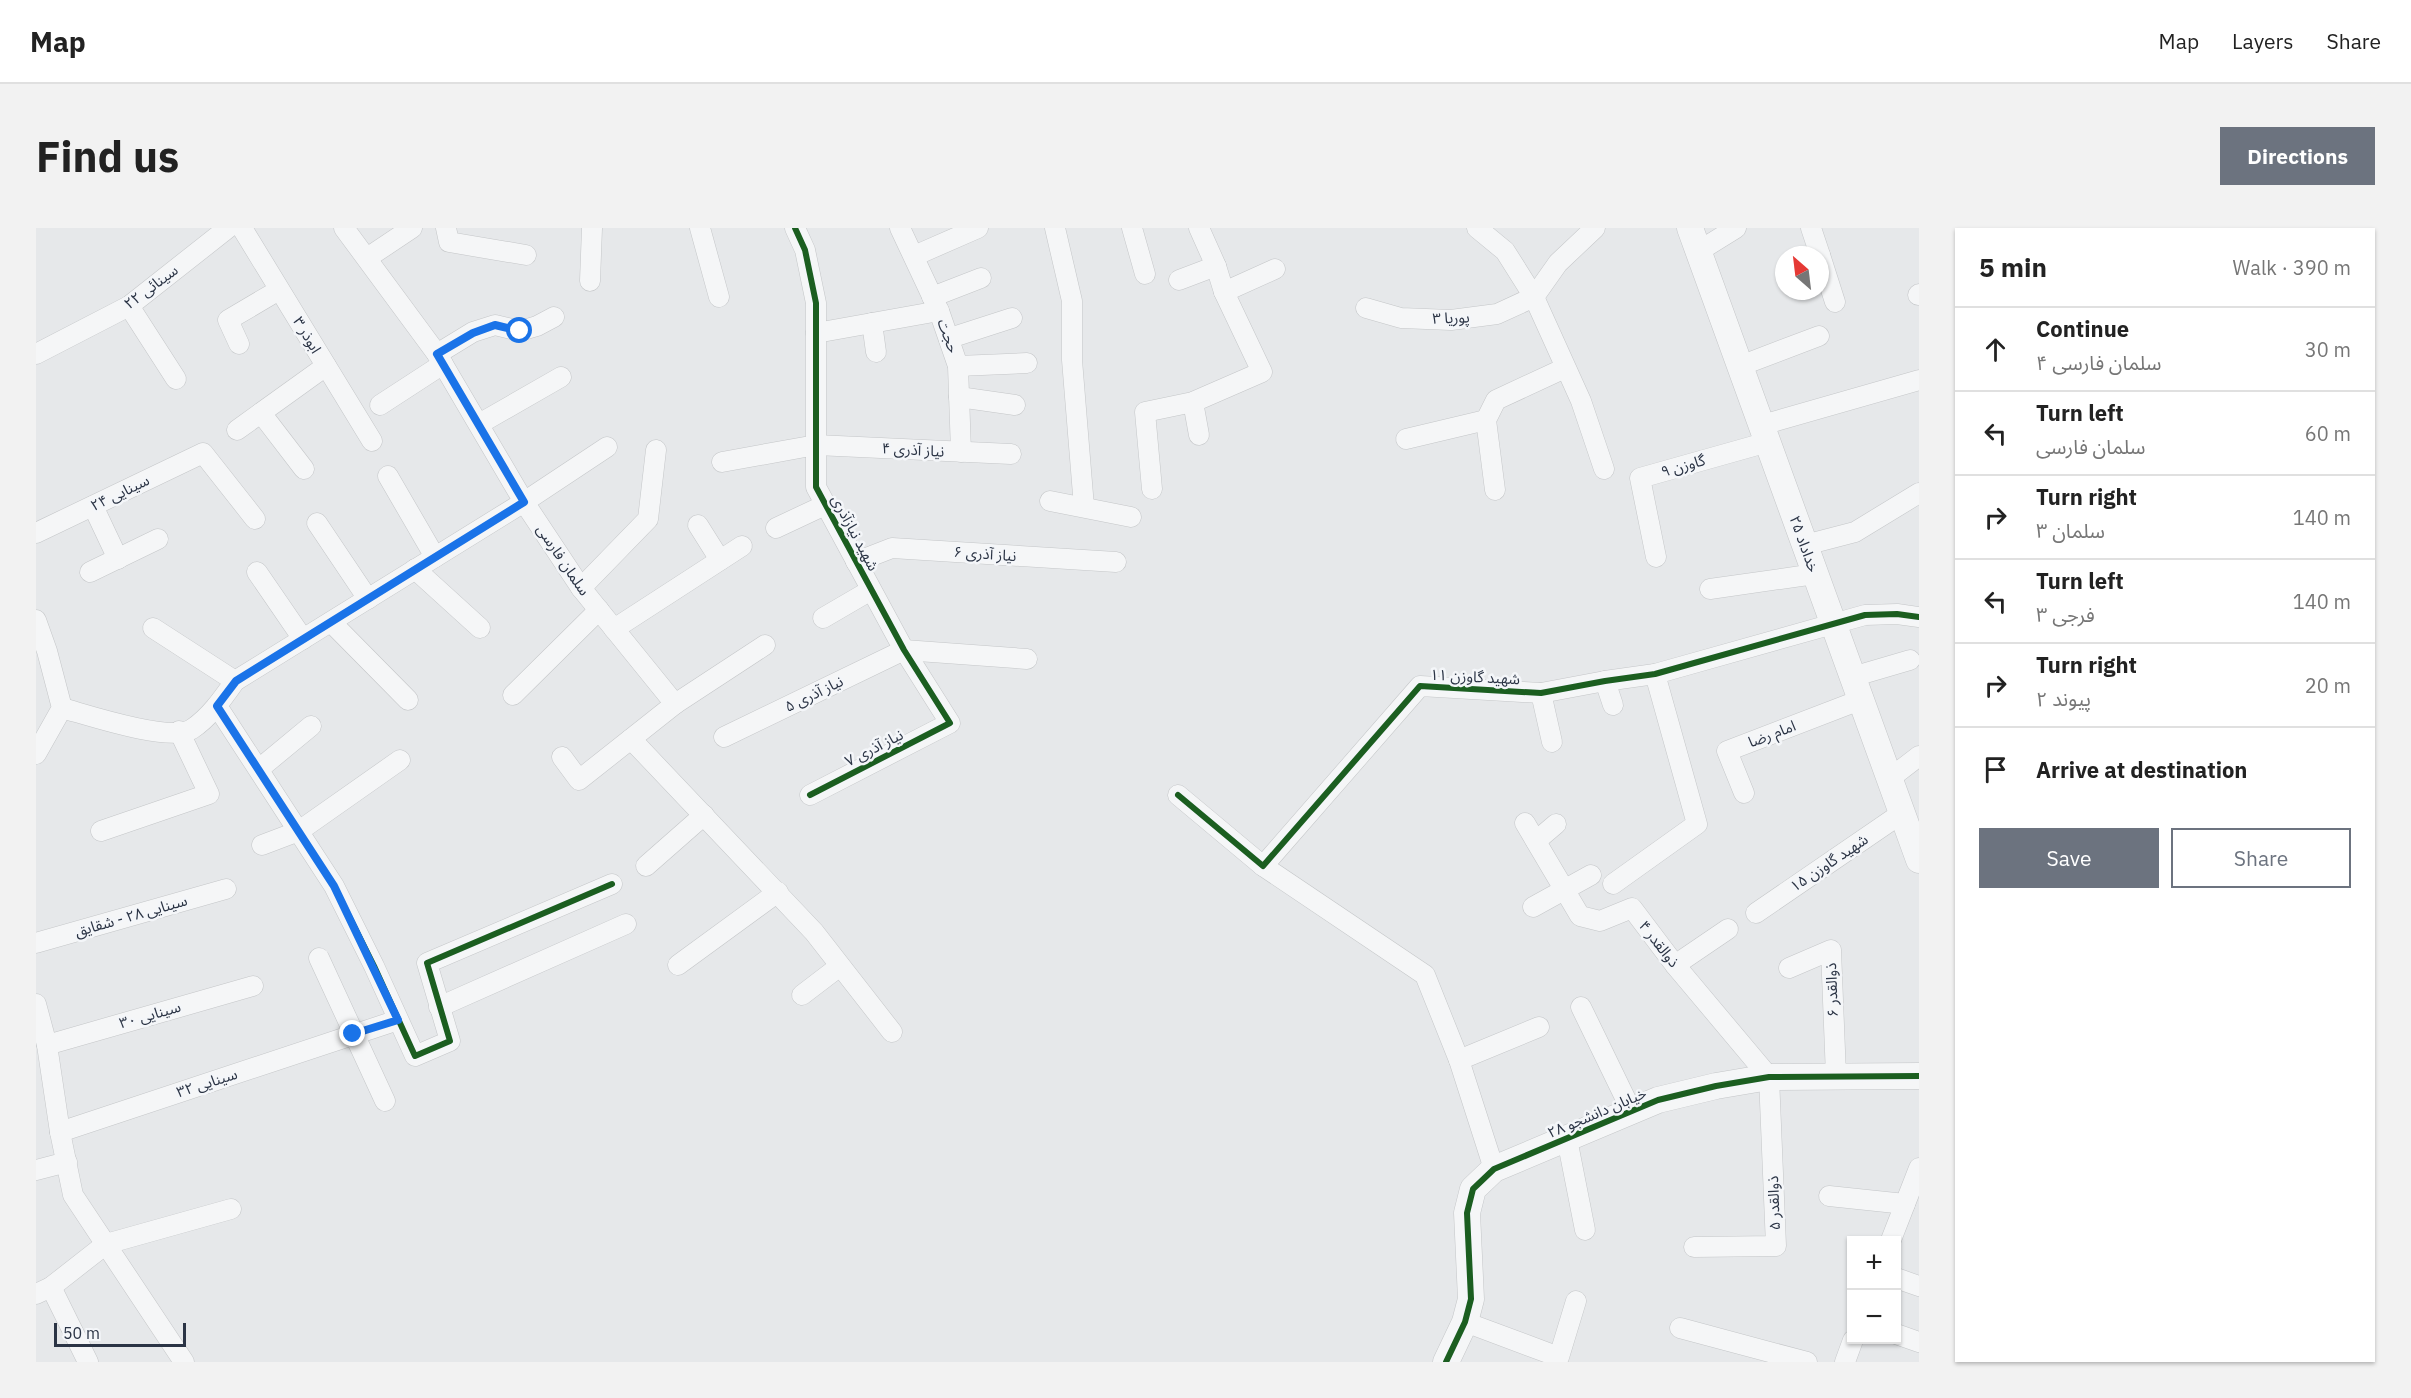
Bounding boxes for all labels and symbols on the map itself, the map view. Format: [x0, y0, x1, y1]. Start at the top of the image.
north arrow [1775, 246, 1829, 300]
street label: سینائی ۲۲ [120, 260, 182, 313]
street label: پوریا ۳ [1432, 307, 1470, 329]
street label: ابوذر ۳ [289, 313, 326, 357]
street label: حجت [934, 316, 963, 356]
route start [506, 317, 532, 343]
street label: نیاز آذری ۴ [881, 438, 945, 461]
street label: گاوزن ۹ [1659, 450, 1708, 481]
street label: سینایی ۲۴ [87, 470, 153, 515]
street label: شهید نیازآذری [828, 492, 883, 574]
street label: خداداد ۲۵ [1785, 513, 1824, 575]
street label: سلمان فارسی [533, 520, 594, 599]
street label: نیاز آذری ۶ [953, 542, 1017, 565]
street label: شهید گاوزن ۱۱ [1429, 665, 1521, 688]
street label: نیاز آذری ۵ [781, 671, 846, 716]
street label: امام رضا [1745, 716, 1799, 753]
street label: نیاز آذری ۷ [841, 725, 906, 770]
street label: شهید گاوزن ۱۵ [1786, 829, 1872, 896]
street label: سینایی ۲۸ - شقایق [72, 890, 190, 942]
street label: ذوالقدر ۴ [1635, 916, 1684, 971]
street label: ذوالقدر ۶ [1821, 963, 1842, 1018]
street label: سینایی ۳۰ [117, 997, 183, 1032]
route end [339, 1020, 365, 1046]
street label: سینایی ۳۲ [174, 1064, 240, 1101]
street label: خیابان دانشجو ۲۸ [1544, 1083, 1649, 1142]
street label: ذوالقدر ۵ [1763, 1176, 1784, 1231]
scale bar [54, 1320, 186, 1348]

